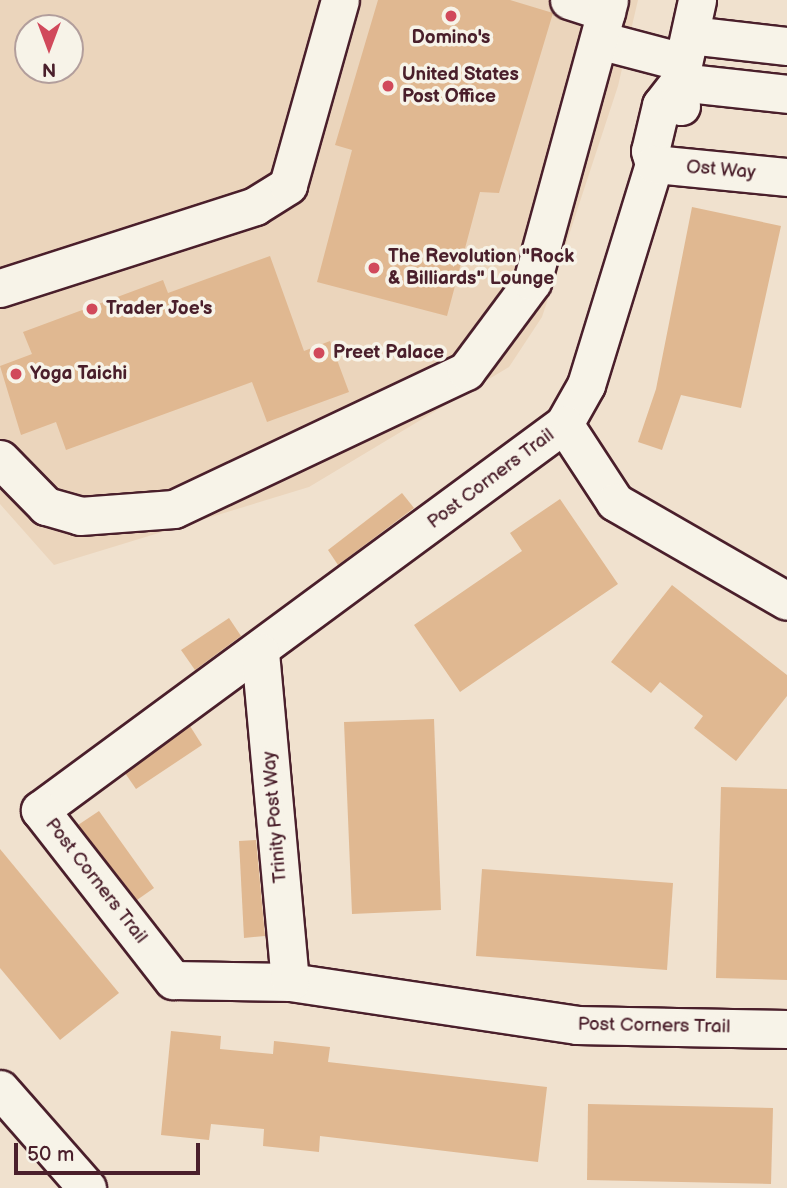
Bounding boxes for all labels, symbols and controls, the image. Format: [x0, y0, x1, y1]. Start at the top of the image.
marker: Domino's [443, 8, 459, 24]
north arrow [14, 14, 84, 84]
place label: Domino's [412, 27, 490, 49]
text: N [42, 57, 56, 80]
place label: United States Post Office [402, 64, 519, 108]
marker: United States Post Office [380, 78, 396, 94]
street label: Ost Way [685, 156, 757, 184]
place label: The Revolution "Rock & Billiards" Lounge [388, 246, 574, 290]
marker: The Revolution "Rock & Billiards" Lounge [366, 260, 382, 276]
place label: Trader Joe's [106, 298, 212, 320]
marker: Trader Joe's [84, 301, 100, 317]
place label: Preet Palace [333, 342, 444, 364]
marker: Preet Palace [311, 345, 327, 361]
place label: Yoga Taichi [30, 363, 127, 385]
marker: Yoga Taichi [8, 366, 24, 382]
street label: Post Corners Trail [423, 424, 559, 534]
street label: Trinity Post Way [258, 749, 292, 885]
street label: Post Corners Trail [40, 814, 152, 948]
street label: Post Corners Trail [577, 1013, 731, 1039]
scale bar [18, 1128, 203, 1172]
text: 50 m [27, 1142, 74, 1167]

